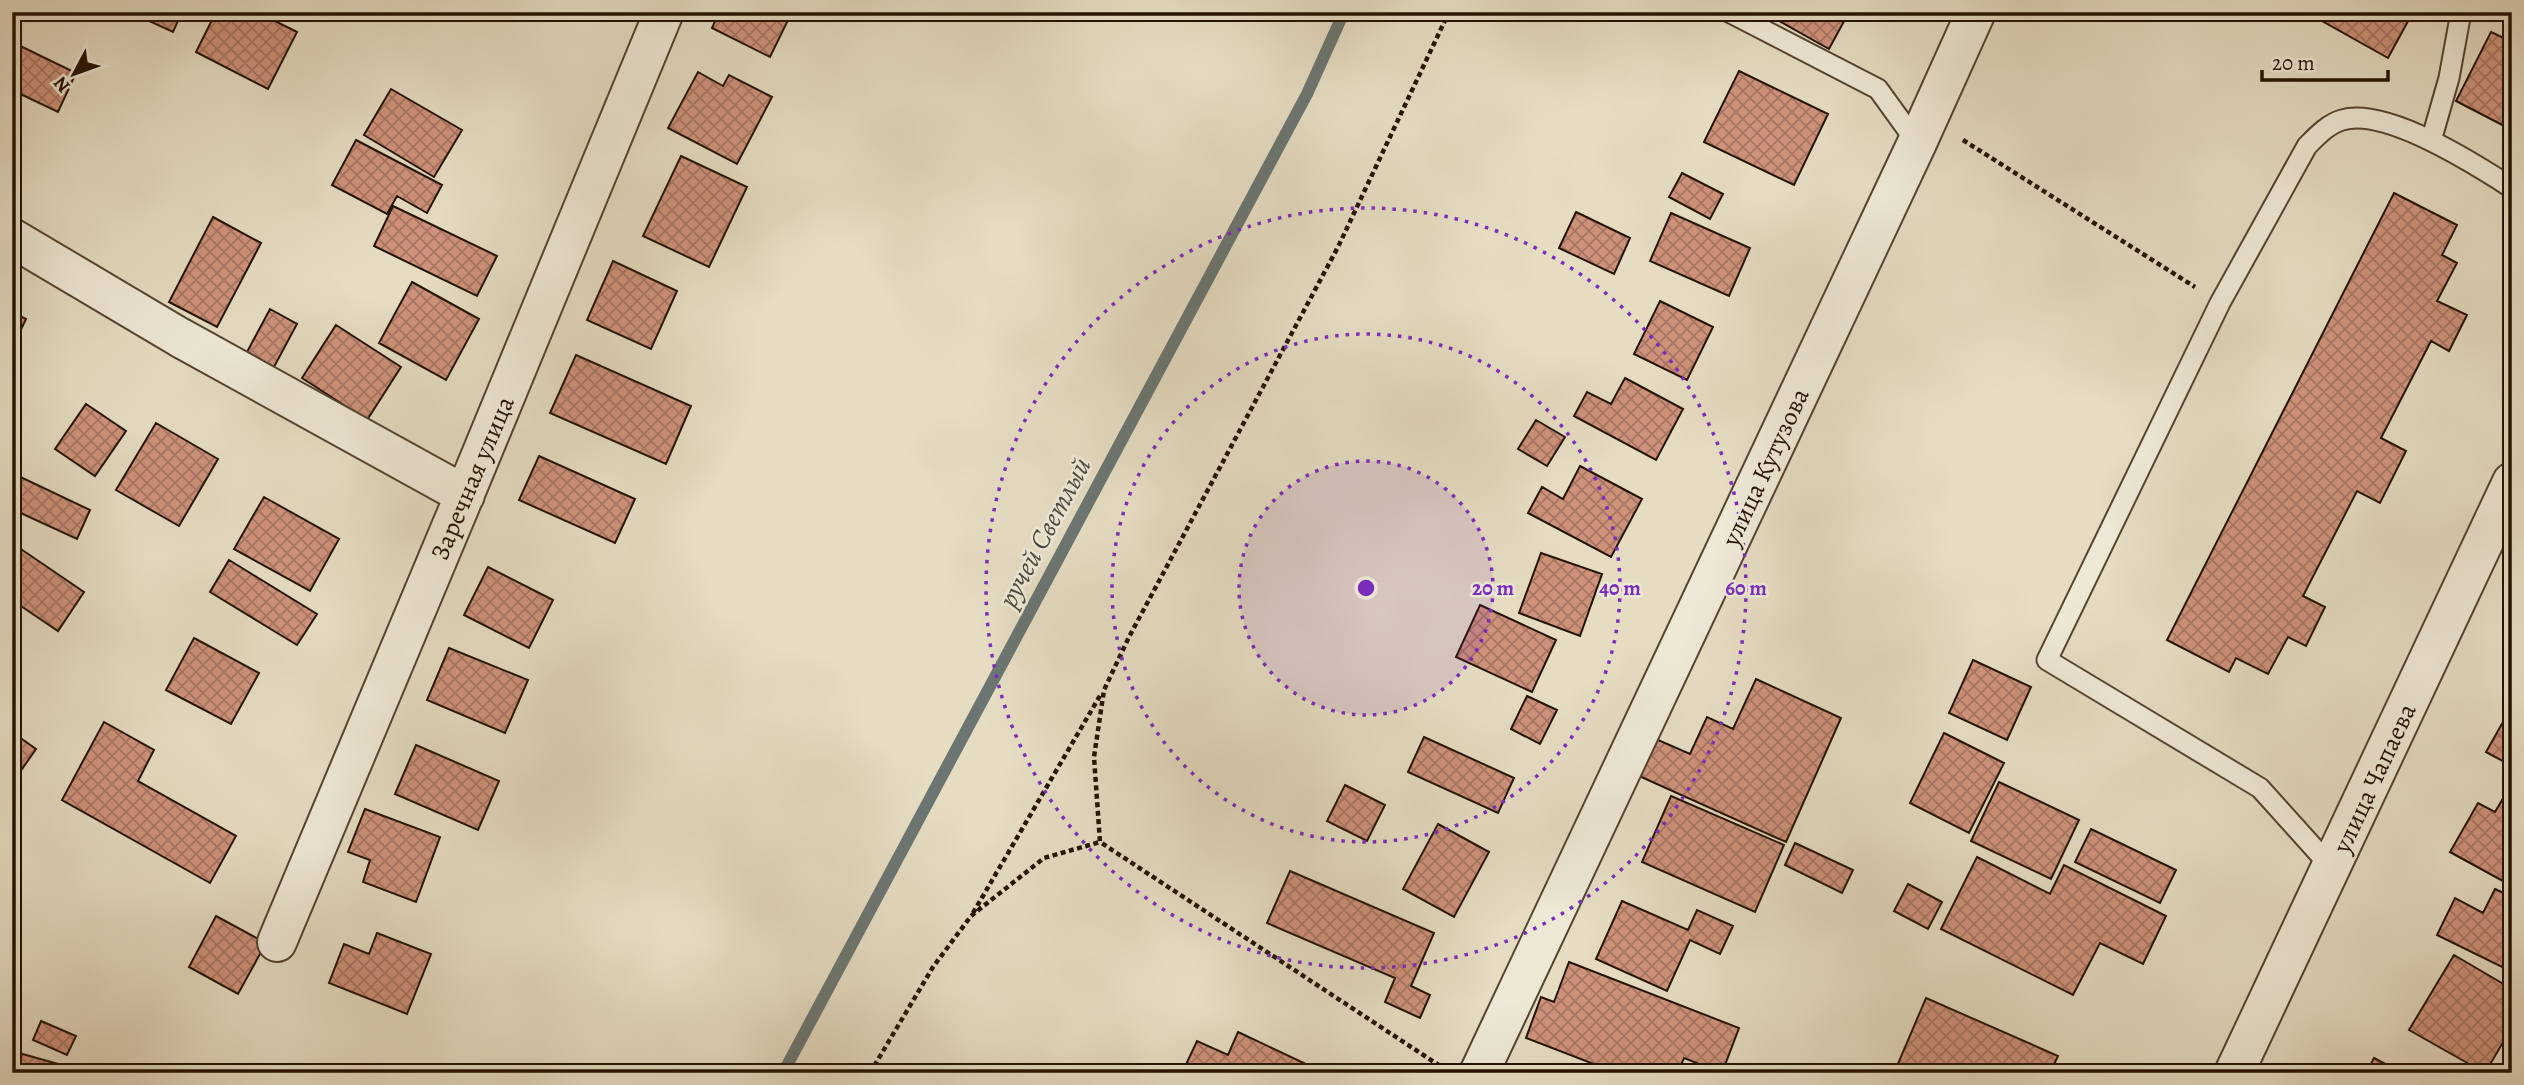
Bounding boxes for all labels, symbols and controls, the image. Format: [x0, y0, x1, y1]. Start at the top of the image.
north arrow [38, 38, 108, 108]
scale bar [2262, 38, 2388, 82]
text: 20 m [2272, 49, 2315, 77]
text: N [47, 71, 76, 98]
street label: улица Кутузова [1713, 382, 1817, 553]
street label: Заречная улица [422, 391, 523, 566]
water label: ручей Светлый [989, 450, 1101, 615]
text: 20 m [1472, 574, 1514, 602]
text: 40 m [1599, 574, 1641, 602]
text: 60 m [1725, 574, 1767, 602]
centre of rings [1354, 576, 1378, 600]
street label: улица Чапаева [2324, 698, 2424, 860]

